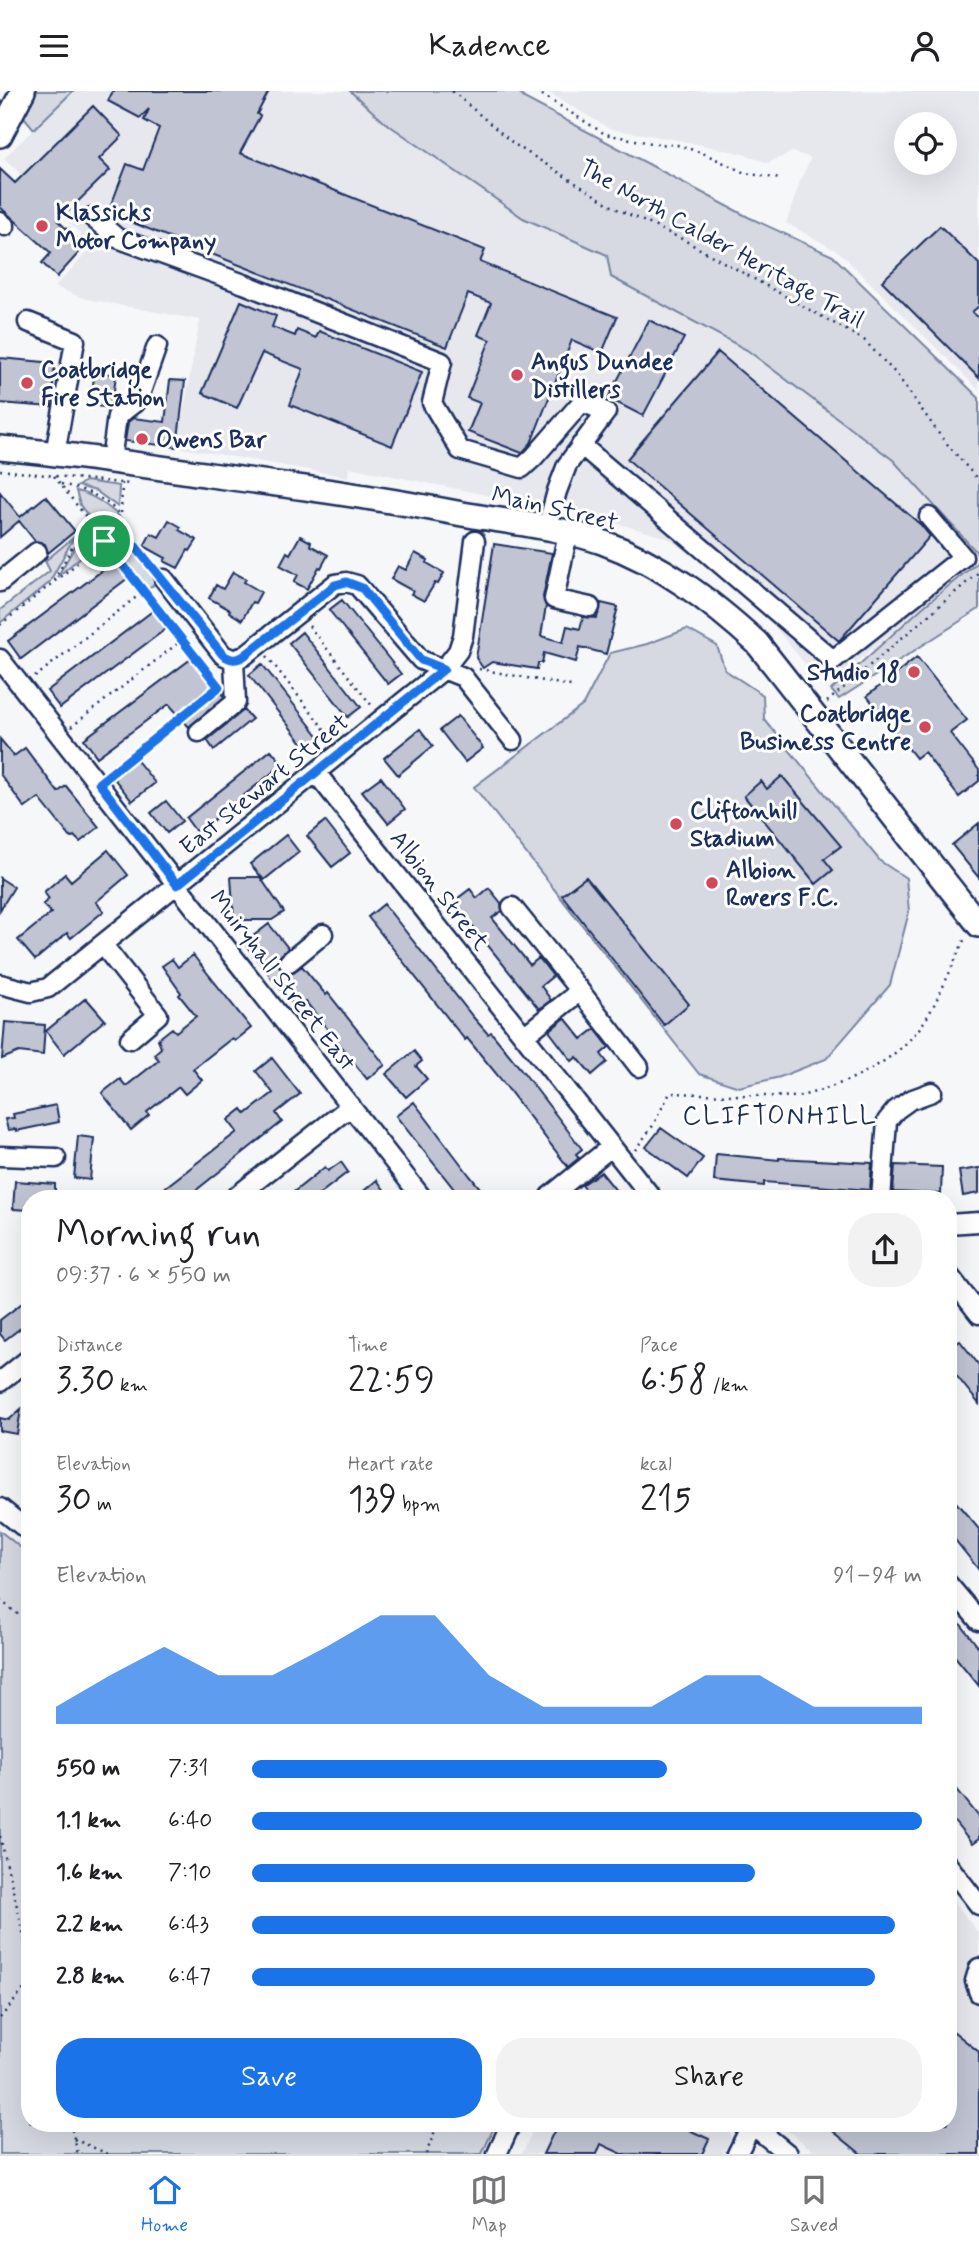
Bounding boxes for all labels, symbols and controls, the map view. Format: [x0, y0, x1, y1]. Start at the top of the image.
text: Kadence [429, 25, 550, 67]
icon: menu [35, 27, 73, 65]
icon: person [906, 27, 944, 65]
map controls [894, 112, 957, 175]
button: locate [894, 112, 957, 175]
street label: The North Calder Heritage Trail [572, 153, 869, 338]
place label: Klassicks Motor Company [56, 198, 216, 257]
marker: Klassicks Motor Company [34, 218, 50, 234]
place label: Angus Dundee Distillers [531, 347, 674, 406]
place label: Coatbridge Fire Station [41, 355, 165, 414]
marker: Angus Dundee Distillers [509, 367, 525, 383]
marker: Coatbridge Fire Station [19, 375, 35, 391]
place label: Owens Bar [156, 425, 268, 456]
marker: Owens Bar [134, 431, 150, 447]
street label: Main Street [488, 480, 621, 539]
pin [74, 511, 134, 571]
icon: arrive [85, 522, 123, 560]
place label: Studio 18 [807, 658, 900, 689]
marker: Studio 18 [906, 664, 922, 680]
place label: Coatbridge Business Centre [740, 699, 911, 758]
street label: East Stewart Street [174, 707, 356, 863]
marker: Coatbridge Business Centre [917, 719, 933, 735]
place label: Cliftonhill Stadium [690, 796, 797, 855]
marker: Cliftonhill Stadium [668, 816, 684, 832]
street label: Albion Street [382, 824, 496, 957]
place label: Albion Rovers F.C. [726, 855, 838, 914]
marker: Albion Rovers F.C. [704, 875, 720, 891]
street label: Muiryhall Street East [202, 884, 362, 1078]
district label: CLIFTONHILL [682, 1100, 878, 1134]
text: Morning run [56, 1210, 261, 1259]
button: share [848, 1213, 922, 1287]
text: 09:37 · 6 × 550 m [56, 1261, 231, 1291]
text: Distance [56, 1333, 123, 1358]
text: Time [348, 1333, 388, 1358]
text: Pace [640, 1333, 678, 1358]
text: 3.30 [56, 1358, 115, 1404]
text: 22:59 [348, 1358, 435, 1404]
text: 6:58 [640, 1358, 707, 1404]
text: km [115, 1373, 148, 1398]
text: /km [707, 1373, 749, 1398]
text: Elevation [56, 1452, 131, 1477]
text: Heart rate [348, 1452, 433, 1477]
text: kcal [640, 1452, 672, 1477]
text: 30 [56, 1477, 92, 1523]
text: 139 [348, 1477, 397, 1523]
text: 215 [640, 1477, 692, 1523]
text: m [92, 1492, 112, 1517]
text: bpm [397, 1492, 440, 1517]
text: Elevation [56, 1561, 147, 1591]
text: 91–94 m [833, 1561, 922, 1591]
text: 550 m [56, 1754, 120, 1784]
text: 7:31 [168, 1754, 208, 1784]
text: 1.1 km [56, 1806, 121, 1836]
text: 6:40 [168, 1806, 212, 1836]
text: 1.6 km [56, 1858, 123, 1888]
text: 7:10 [168, 1858, 212, 1888]
text: 2.2 km [56, 1910, 123, 1940]
text: 6:43 [168, 1910, 209, 1940]
text: 2.8 km [56, 1962, 125, 1992]
text: 6:47 [168, 1962, 211, 1992]
button: Save [56, 2038, 482, 2118]
button: Share [496, 2038, 922, 2118]
tab: Home [141, 2171, 188, 2238]
tab: Map [470, 2171, 508, 2238]
tab: Saved [790, 2171, 838, 2238]

